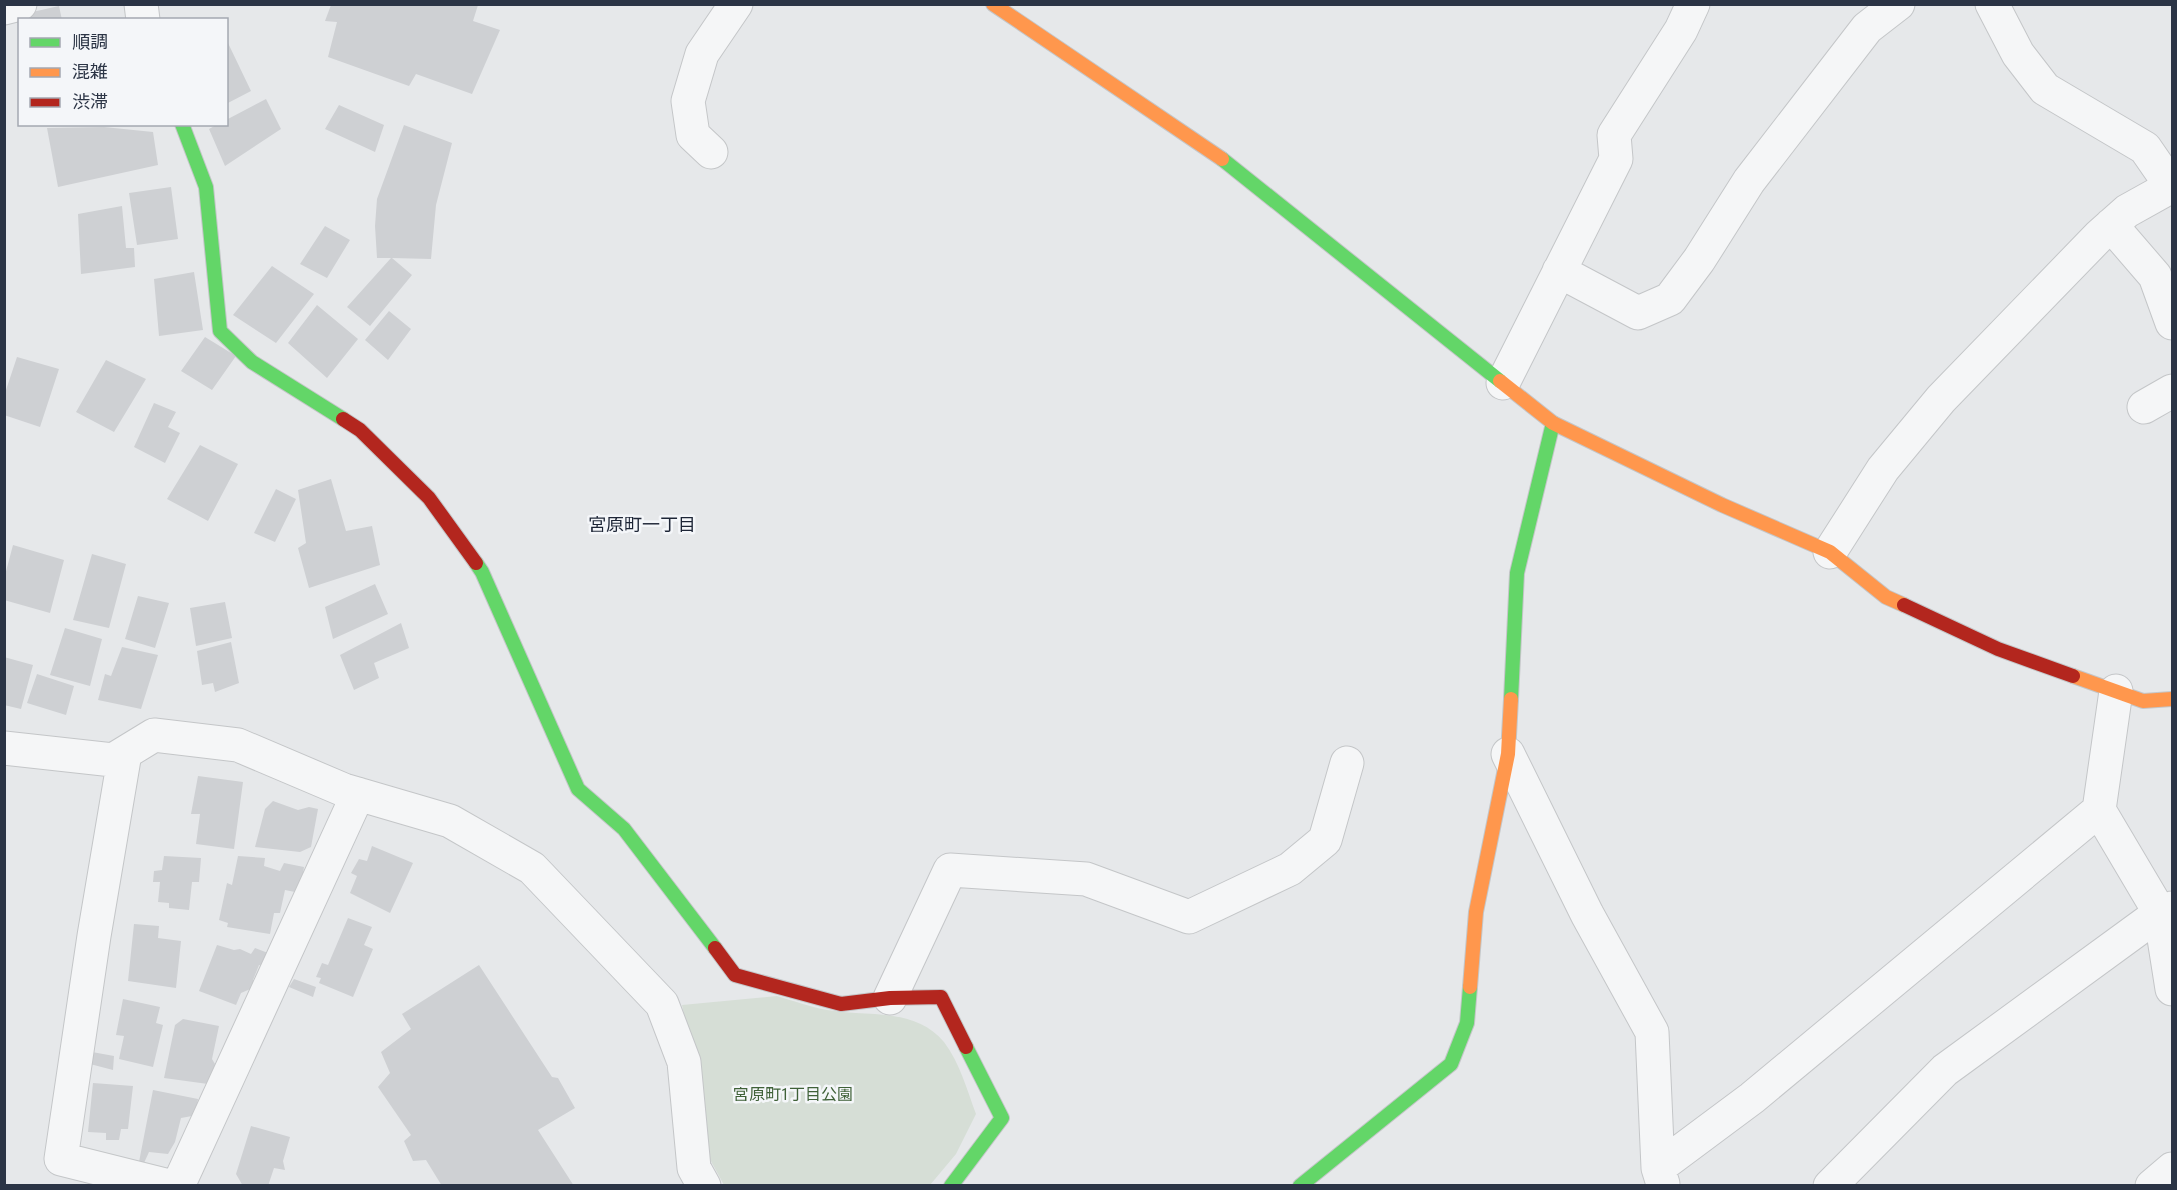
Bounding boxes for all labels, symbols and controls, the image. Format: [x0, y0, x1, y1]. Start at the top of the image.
legend [18, 18, 228, 126]
text: 順調 [72, 31, 108, 52]
text: 混雑 [72, 61, 108, 82]
text: 渋滞 [72, 91, 108, 112]
district label: 宮原町一丁目 [588, 514, 696, 535]
park label: 宮原町1丁目公園 [733, 1085, 853, 1104]

